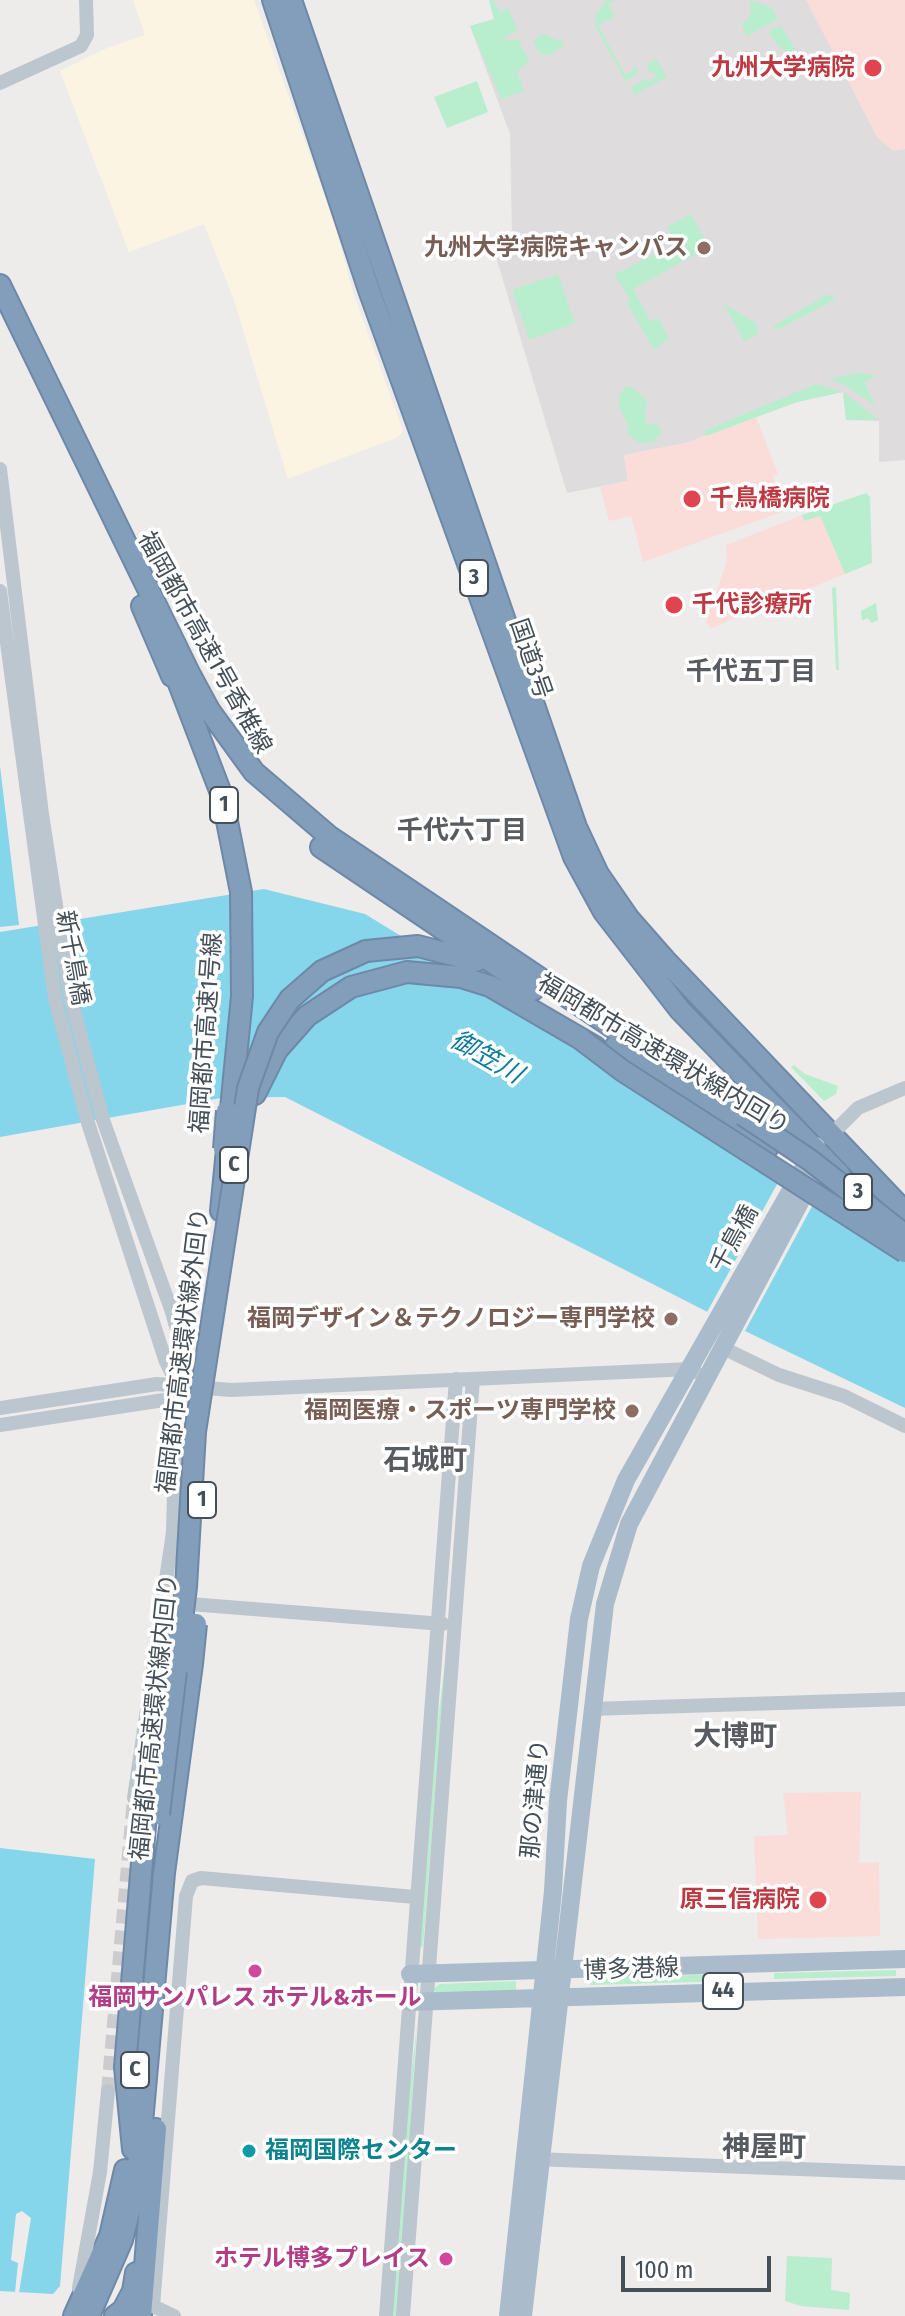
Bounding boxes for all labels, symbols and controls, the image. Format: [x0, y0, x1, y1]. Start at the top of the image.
place label: 九州大学病院 [711, 54, 855, 82]
marker: 九州大学病院 [862, 57, 884, 79]
place label: 九州大学病院キャンパス [424, 234, 688, 262]
marker: 九州大学病院キャンパス [695, 239, 713, 257]
place label: 千鳥橋病院 [710, 485, 830, 513]
marker: 千鳥橋病院 [681, 488, 703, 510]
street label: 福岡都市高速1号香椎線 [131, 527, 277, 759]
road number: 3 [460, 560, 488, 596]
place label: 千代診療所 [692, 591, 812, 619]
marker: 千代診療所 [663, 594, 685, 616]
street label: 国道3号 [503, 615, 557, 703]
district label: 千代五丁目 [686, 657, 816, 689]
road number: 1 [210, 787, 238, 823]
district label: 千代六丁目 [397, 816, 527, 848]
street label: 新千鳥橋 [49, 908, 95, 1008]
street label: 福岡都市高速1号線 [186, 932, 228, 1134]
street label: 福岡都市高速環状線内回り [532, 968, 794, 1142]
water label: 御笠川 [444, 1025, 528, 1091]
road number: C [220, 1147, 248, 1183]
road number: 3 [844, 1174, 872, 1210]
street label: 千鳥橋 [705, 1201, 765, 1277]
street label: 福岡都市高速環状線外回り [152, 1206, 216, 1496]
place label: 福岡デザイン＆テクノロジー専門学校 [247, 1305, 655, 1333]
marker: 福岡デザイン＆テクノロジー専門学校 [662, 1310, 680, 1328]
place label: 福岡医療・スポーツ専門学校 [304, 1397, 616, 1425]
marker: 福岡医療・スポーツ専門学校 [623, 1402, 641, 1420]
district label: 石城町 [383, 1444, 467, 1478]
road number: 1 [188, 1482, 216, 1518]
street label: 福岡都市高速環状線内回り [126, 1572, 184, 1862]
district label: 大博町 [693, 1720, 777, 1754]
street label: 那の津通り [516, 1738, 556, 1860]
place label: 原三信病院 [680, 1886, 800, 1914]
marker: 原三信病院 [807, 1889, 829, 1911]
street label: 博多港線 [583, 1954, 679, 1986]
marker: 福岡サンパレス ホテル&ホール [246, 1962, 264, 1980]
road number: 44 [703, 1973, 743, 2009]
place label: 福岡サンパレス ホテル&ホール [88, 1984, 422, 2012]
road number: C [121, 2052, 149, 2088]
district label: 神屋町 [722, 2131, 806, 2165]
place label: 福岡国際センター [265, 2137, 457, 2165]
marker: 福岡国際センター [240, 2142, 258, 2160]
scale bar [625, 2240, 775, 2290]
place label: ホテル博多プレイス [214, 2245, 430, 2273]
marker: ホテル博多プレイス [437, 2250, 455, 2268]
text: 100 m [635, 2256, 693, 2284]

